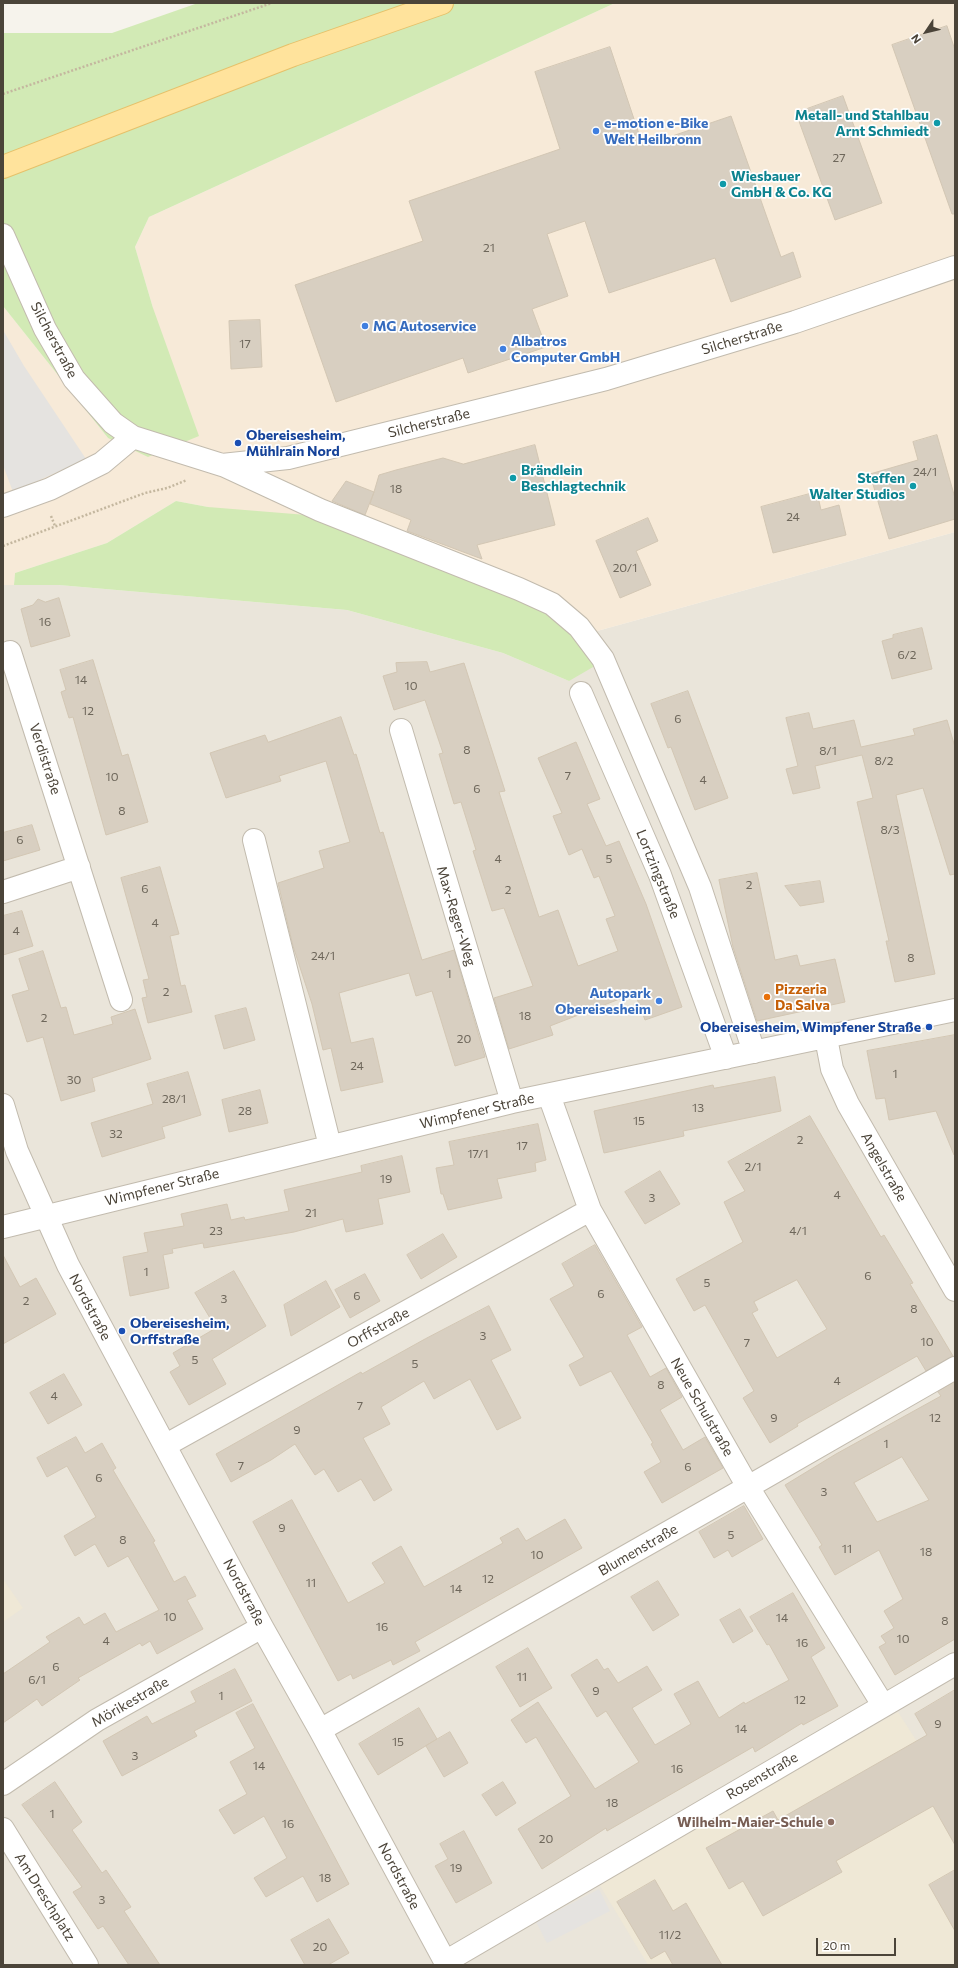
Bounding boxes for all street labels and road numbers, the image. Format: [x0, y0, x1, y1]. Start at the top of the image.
street label: Silcherstraße [27, 299, 81, 381]
street label: Silcherstraße [699, 318, 785, 358]
street label: Silcherstraße [386, 405, 472, 441]
street label: Verdistraße [26, 721, 64, 797]
street label: Lortzingstraße [632, 827, 684, 921]
street label: Max-Reger-Weg [433, 864, 479, 968]
street label: Wimpfener Straße [418, 1090, 536, 1132]
street label: Angelstraße [858, 1130, 910, 1204]
street label: Wimpfener Straße [103, 1165, 221, 1209]
street label: Nordstraße [65, 1271, 115, 1343]
street label: Orffstraße [344, 1304, 412, 1352]
street label: Neue Schulstraße [667, 1355, 737, 1459]
street label: Blumenstraße [595, 1521, 681, 1579]
street label: Nordstraße [219, 1556, 269, 1628]
street label: Mörikestraße [88, 1673, 172, 1731]
street label: Rosenstraße [723, 1749, 801, 1803]
street label: Nordstraße [374, 1840, 424, 1912]
street label: Am Dreschplatz [11, 1850, 79, 1944]

